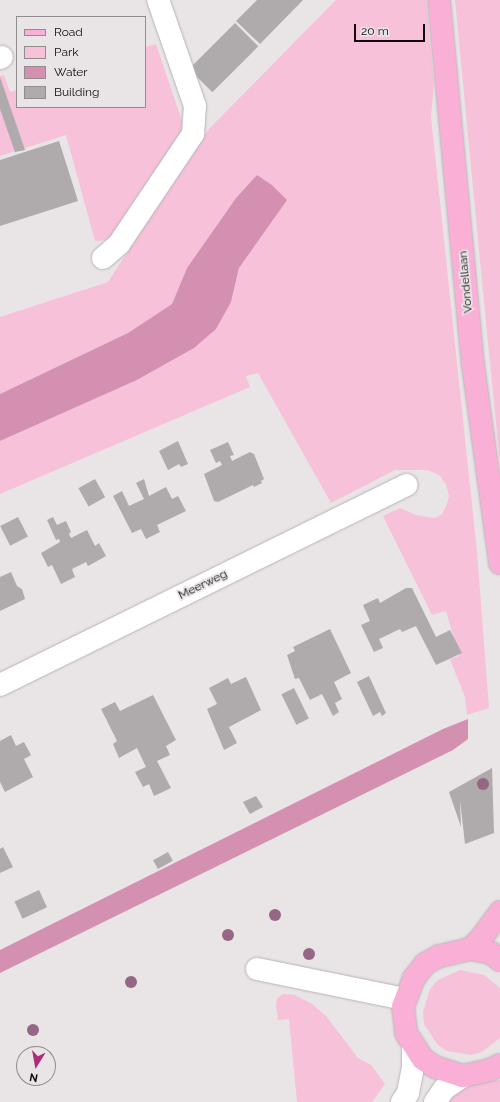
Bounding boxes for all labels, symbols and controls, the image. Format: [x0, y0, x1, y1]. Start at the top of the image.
legend [16, 16, 146, 108]
scale bar [356, 16, 427, 42]
text: 20 m [361, 24, 389, 38]
text: Road [54, 25, 83, 39]
text: Park [54, 45, 79, 59]
text: Water [54, 65, 88, 79]
text: Building [54, 85, 100, 99]
street label: Vondellaan [456, 250, 476, 314]
street label: Meerweg [176, 567, 230, 603]
north arrow [16, 1046, 56, 1086]
text: N [28, 1070, 39, 1084]

